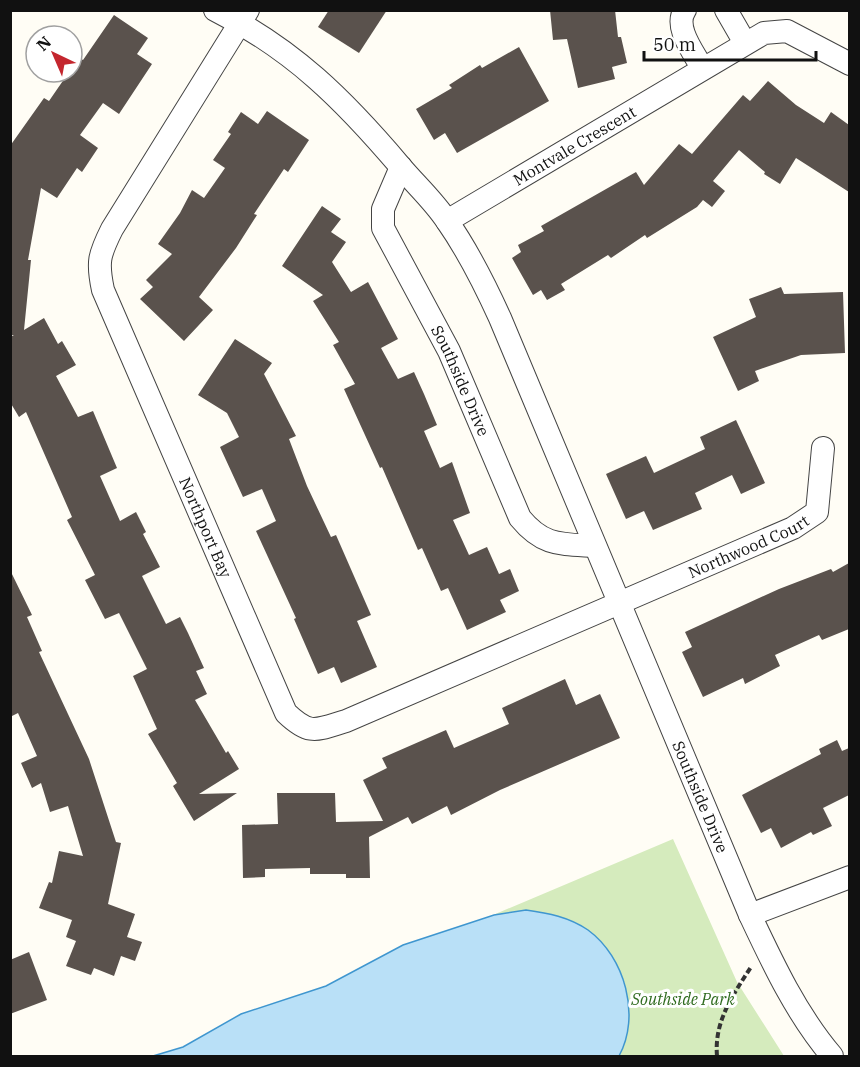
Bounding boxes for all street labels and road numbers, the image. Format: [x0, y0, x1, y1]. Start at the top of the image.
street label: Montvale Crescent [509, 101, 640, 190]
street label: Southside Drive [427, 322, 494, 439]
street label: Northport Bay [175, 474, 236, 581]
street label: Northwood Court [685, 510, 813, 582]
street label: Southside Drive [668, 738, 733, 856]

